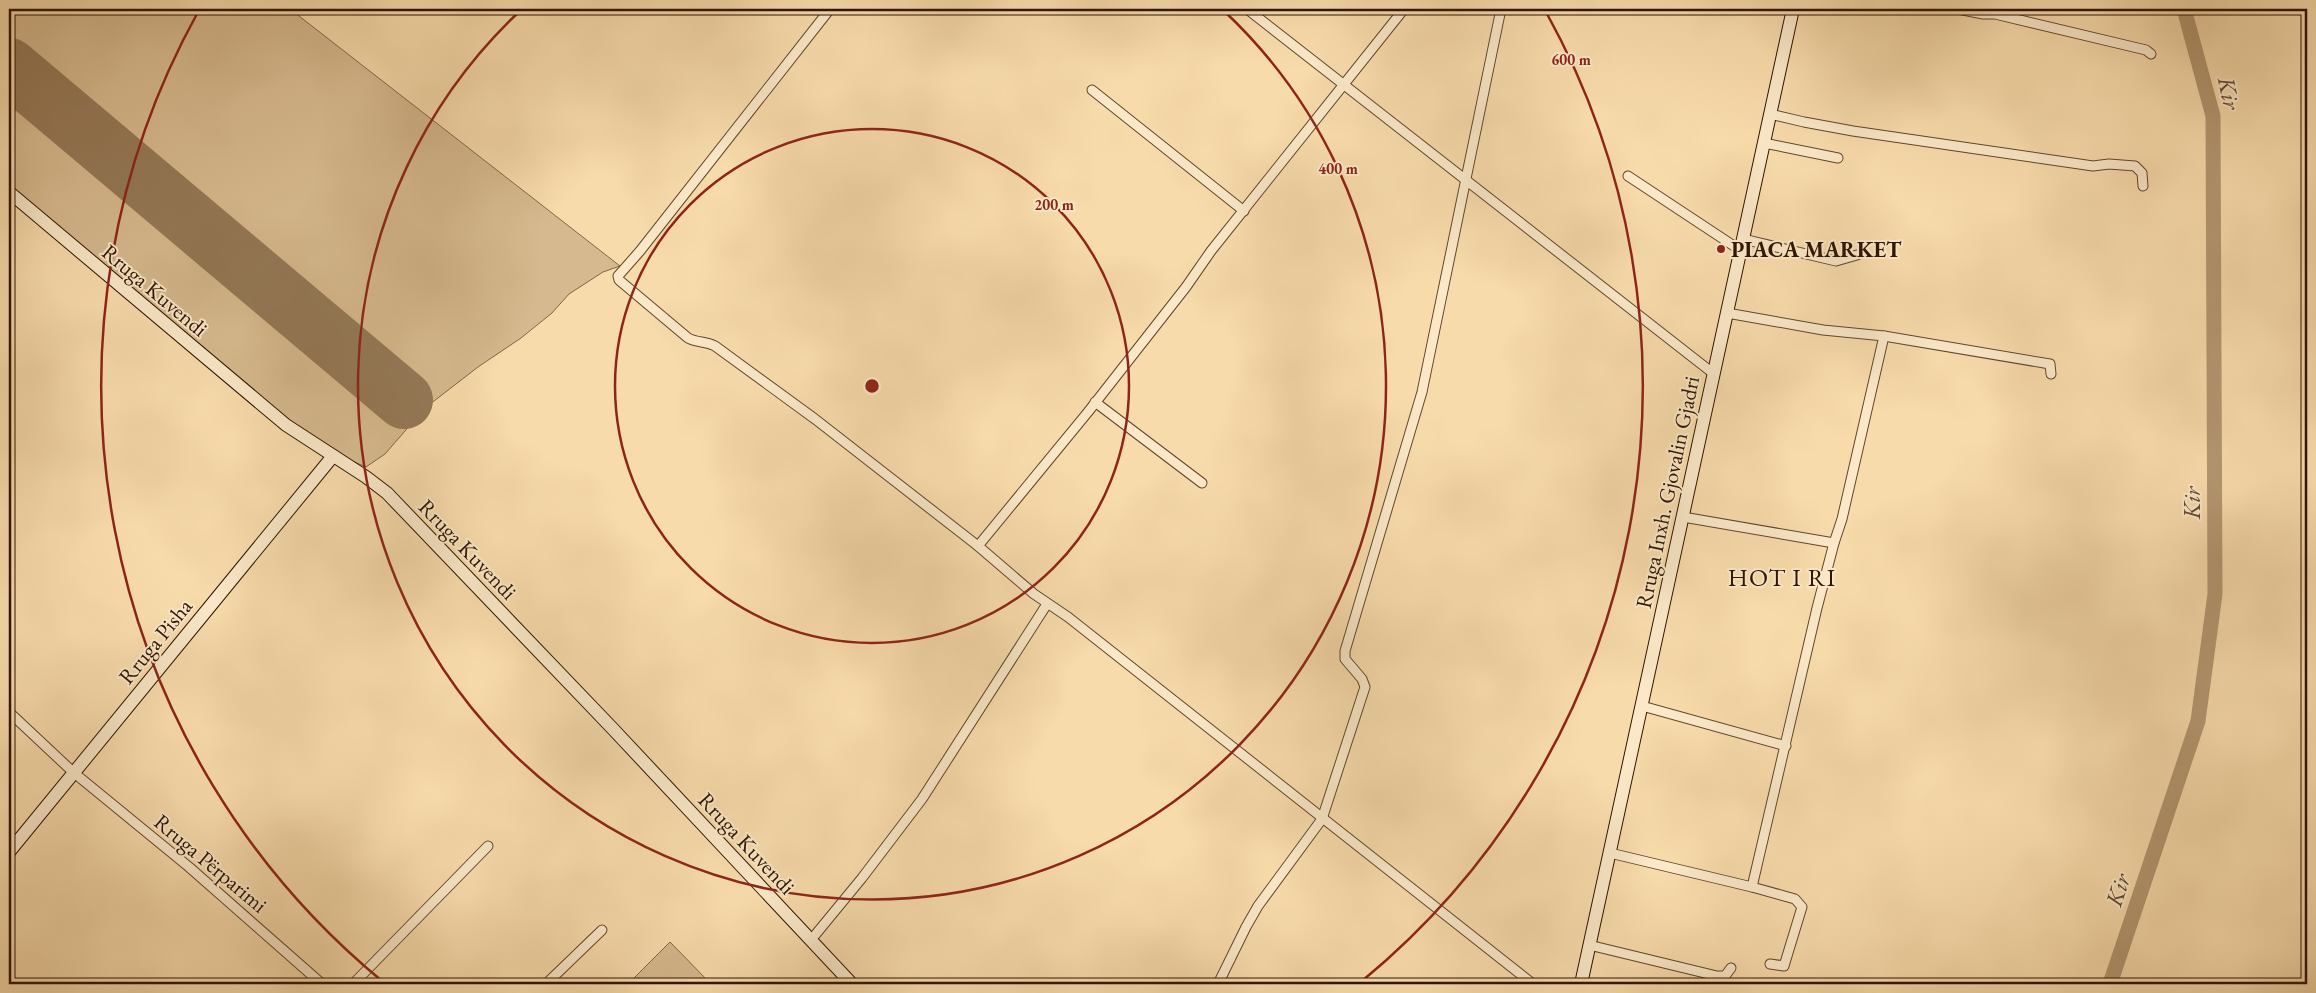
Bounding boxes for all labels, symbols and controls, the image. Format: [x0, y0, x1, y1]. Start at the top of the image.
text: 600 m [1551, 50, 1591, 69]
water label: Kir [2211, 73, 2248, 114]
text: 400 m [1318, 159, 1358, 178]
text: 200 m [1034, 195, 1074, 214]
place label: PIACA MARKET [1731, 235, 1902, 264]
street label: Rruga Kuvendi [96, 238, 214, 343]
marker: PIACA MARKET [1715, 243, 1727, 255]
street label: Rruga Inxh. Gjovalin Gjadri [1629, 373, 1706, 611]
centre of rings [863, 377, 881, 395]
water label: Kir [2176, 485, 2207, 520]
street label: Rruga Kuvendi [412, 493, 523, 606]
district label: HOT I RI [1728, 561, 1836, 593]
street label: Rruga Pisha [112, 592, 199, 690]
street label: Rruga Kuvendi [692, 786, 801, 901]
street label: Rruga Përparimi [148, 807, 273, 919]
water label: Kir [2097, 868, 2138, 911]

